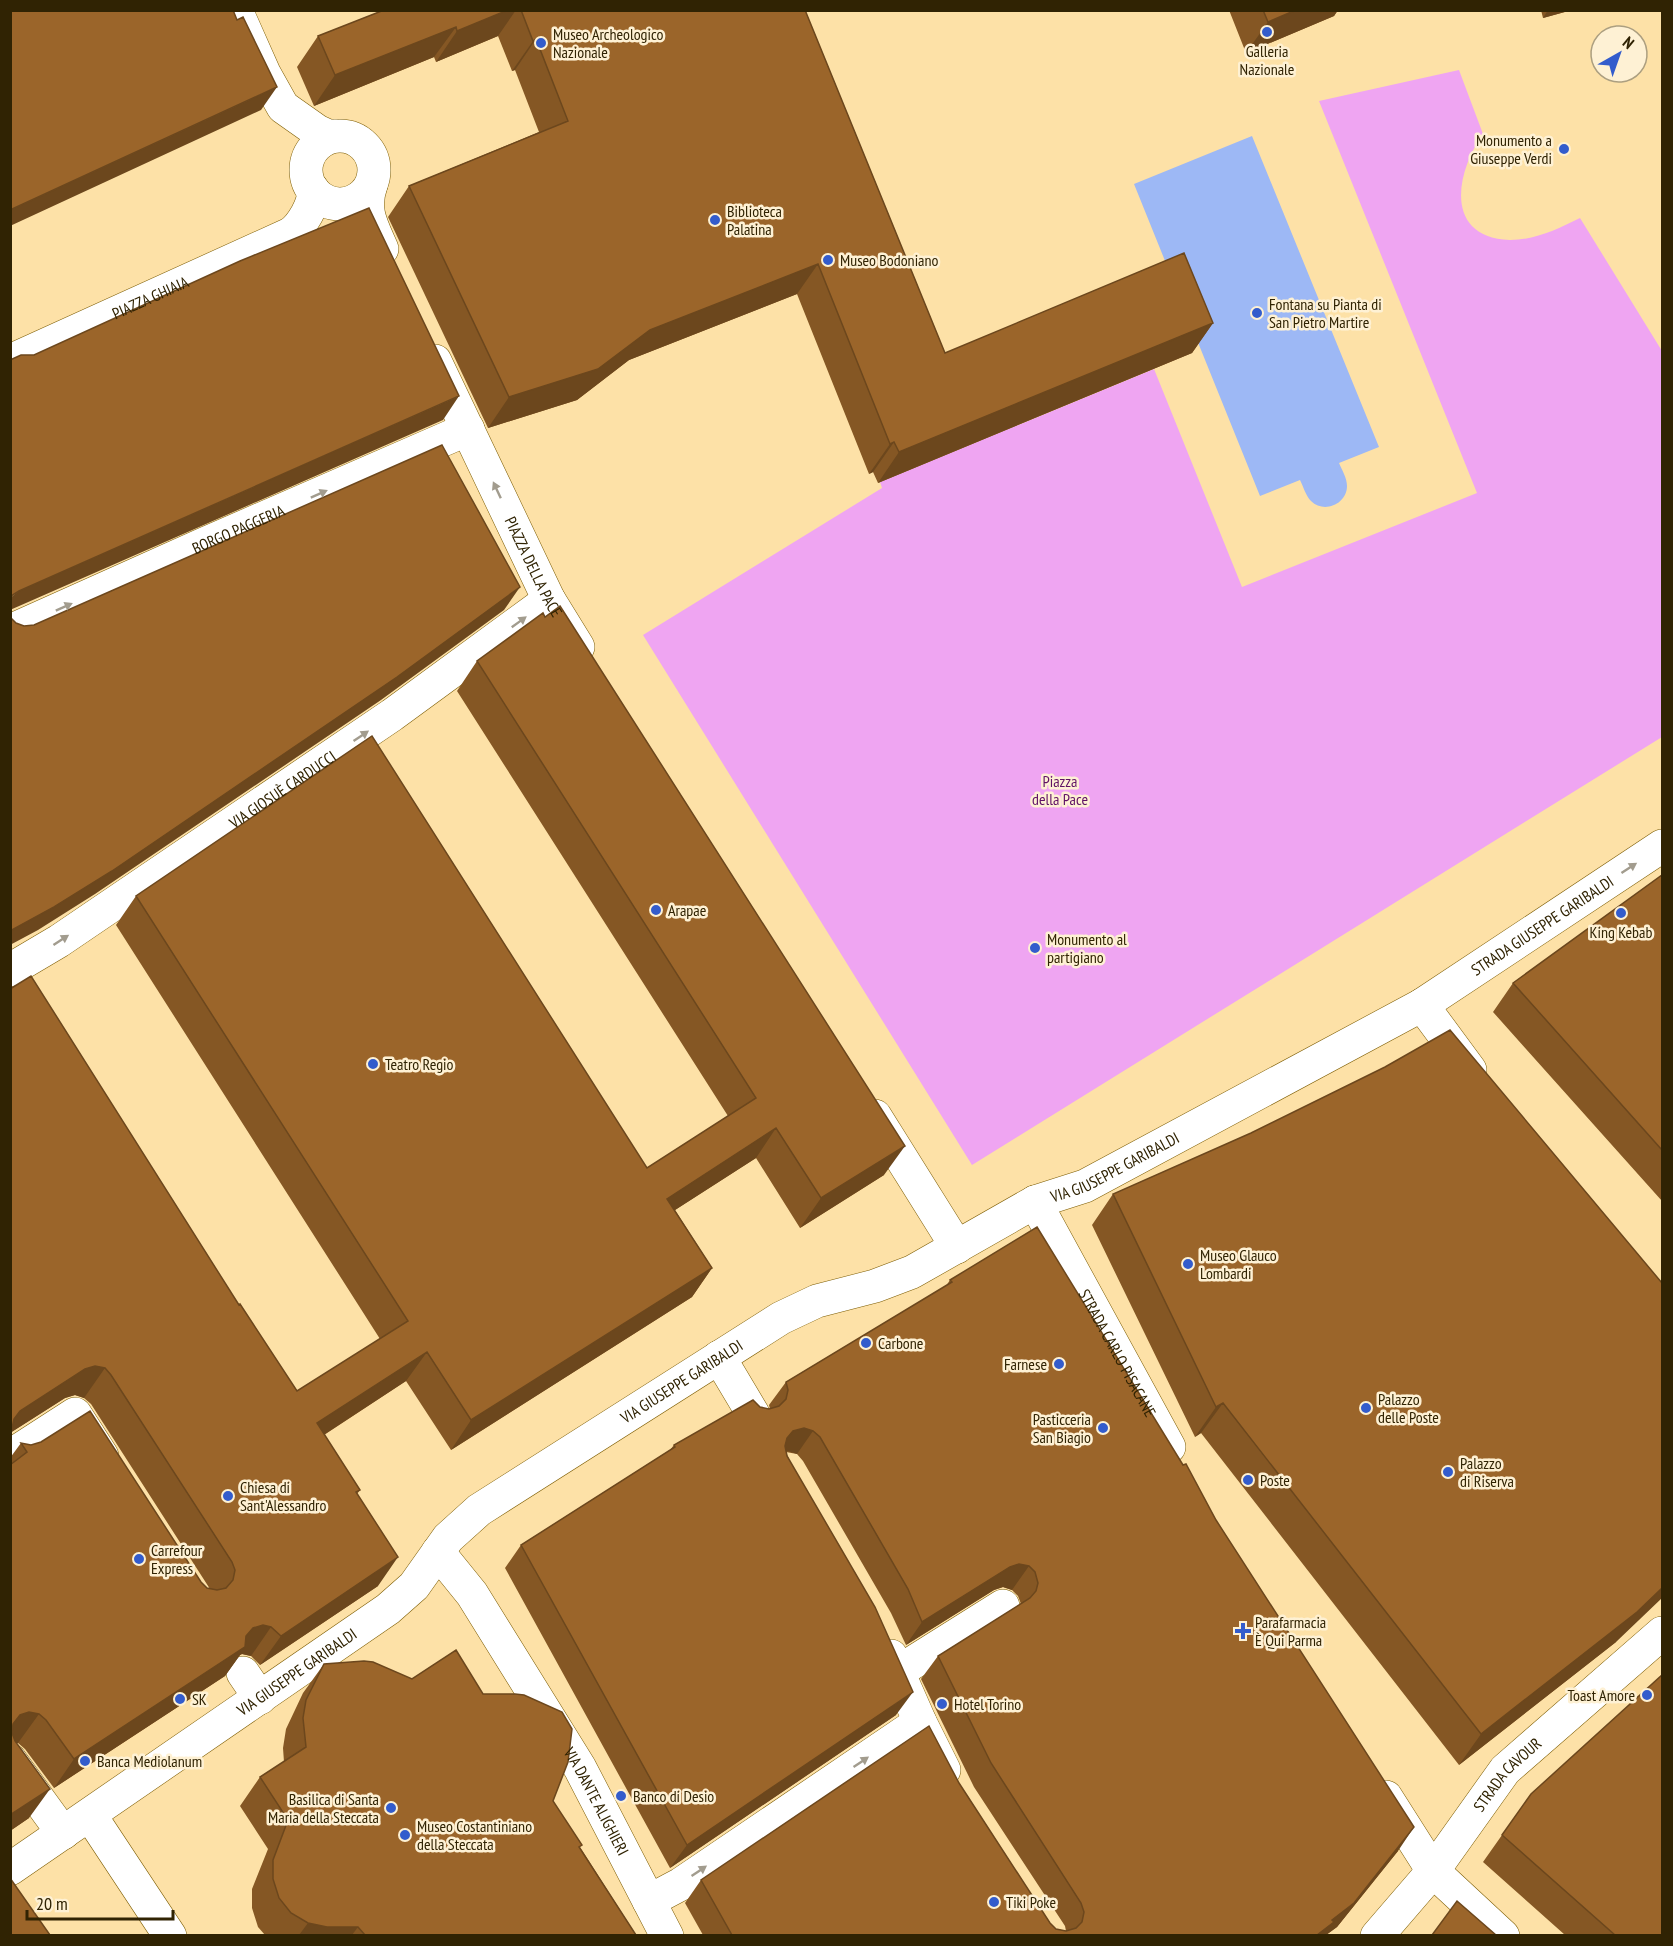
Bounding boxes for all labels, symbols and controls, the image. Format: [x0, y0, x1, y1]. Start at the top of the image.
place label: Museo Archeologico Nazionale [553, 24, 663, 62]
north arrow [1589, 24, 1649, 84]
marker: Galleria Nazionale [1260, 25, 1274, 39]
text: N [1619, 32, 1638, 53]
marker: Museo Archeologico Nazionale [534, 36, 548, 50]
place label: Galleria Nazionale [1240, 41, 1294, 79]
place label: Monumento a Giuseppe Verdi [1470, 130, 1552, 168]
marker: Monumento a Giuseppe Verdi [1557, 142, 1571, 156]
place label: Biblioteca Palatina [727, 201, 782, 239]
marker: Biblioteca Palatina [708, 213, 722, 227]
place label: Museo Bodoniano [840, 250, 939, 270]
marker: Museo Bodoniano [821, 253, 835, 267]
street label: PIAZZA GHIAIA [109, 271, 192, 323]
place label: Fontana su Pianta di San Pietro Martire [1269, 294, 1382, 332]
marker: Fontana su Pianta di San Pietro Martire [1250, 306, 1264, 320]
one-way arrow [492, 482, 501, 499]
one-way arrow [310, 489, 328, 499]
street label: BORGO PAGGERIA [189, 500, 288, 558]
street label: PIAZZA DELLA PACE [501, 513, 567, 621]
one-way arrow [55, 603, 72, 612]
one-way arrow [511, 616, 527, 628]
one-way arrow [353, 731, 369, 742]
street label: VIA GIOSUÈ CARDUCCI [225, 746, 340, 833]
park label: Piazza della Pace [1032, 771, 1088, 809]
one-way arrow [1620, 863, 1637, 874]
street label: STRADA GIUSEPPE GARIBALDI [1467, 871, 1617, 980]
place label: Arapae [668, 900, 706, 920]
marker: Arapae [649, 903, 663, 917]
marker: King Kebab [1614, 906, 1628, 920]
place label: King Kebab [1590, 922, 1652, 942]
place label: Monumento al partigiano [1047, 929, 1127, 967]
one-way arrow [52, 934, 69, 945]
marker: Monumento al partigiano [1028, 941, 1042, 955]
place label: Teatro Regio [385, 1054, 454, 1074]
marker: Teatro Regio [366, 1057, 380, 1071]
street label: VIA GIUSEPPE GARIBALDI [1047, 1127, 1182, 1207]
place label: Museo Glauco Lombardi [1200, 1245, 1277, 1283]
marker: Museo Glauco Lombardi [1181, 1257, 1195, 1271]
street label: STRADA CARLO PISACANE [1075, 1286, 1161, 1420]
place label: Carbone [878, 1333, 923, 1353]
street label: VIA GIUSEPPE GARIBALDI [616, 1335, 746, 1428]
marker: Carbone [859, 1336, 873, 1350]
place label: Farnese [1004, 1354, 1047, 1374]
marker: Farnese [1052, 1357, 1066, 1371]
place label: Palazzo delle Poste [1378, 1389, 1439, 1427]
marker: Palazzo delle Poste [1359, 1401, 1373, 1415]
place label: Pasticceria San Biagio [1033, 1409, 1091, 1447]
marker: Pasticceria San Biagio [1096, 1421, 1110, 1435]
place label: Palazzo di Riserva [1460, 1453, 1514, 1491]
marker: Palazzo di Riserva [1441, 1465, 1455, 1479]
place label: Poste [1260, 1470, 1290, 1490]
marker: Poste [1241, 1473, 1255, 1487]
place label: Chiesa di Sant'Alessandro [240, 1477, 326, 1515]
marker: Chiesa di Sant'Alessandro [221, 1489, 235, 1503]
place label: Carrefour Express [151, 1540, 203, 1578]
marker: Carrefour Express [132, 1552, 146, 1566]
place label: Parafarmacia È Qui Parma [1255, 1612, 1326, 1650]
street label: VIA GIUSEPPE GARIBALDI [232, 1624, 360, 1720]
marker: Parafarmacia È Qui Parma [1236, 1624, 1250, 1638]
place label: Toast Amore [1568, 1685, 1635, 1705]
marker: Toast Amore [1640, 1688, 1654, 1702]
place label: SK [192, 1689, 207, 1709]
marker: SK [173, 1692, 187, 1706]
place label: Hotel Torino [954, 1694, 1021, 1714]
marker: Hotel Torino [935, 1697, 949, 1711]
street label: STRADA CAVOUR [1469, 1733, 1546, 1815]
street label: VIA DANTE ALIGHIERI [559, 1743, 633, 1859]
place label: Banca Mediolanum [97, 1751, 202, 1771]
marker: Banca Mediolanum [78, 1754, 92, 1768]
one-way arrow [853, 1757, 869, 1768]
place label: Banco di Desio [633, 1786, 714, 1806]
place label: Basilica di Santa Maria della Steccata [268, 1789, 379, 1827]
marker: Banco di Desio [614, 1789, 628, 1803]
marker: Basilica di Santa Maria della Steccata [384, 1801, 398, 1815]
place label: Museo Costantiniano della Steccata [417, 1816, 532, 1854]
marker: Museo Costantiniano della Steccata [398, 1828, 412, 1842]
one-way arrow [691, 1866, 708, 1877]
scale bar [27, 1883, 172, 1921]
text: 20 m [36, 1892, 68, 1915]
place label: Tiki Poke [1006, 1892, 1056, 1912]
marker: Tiki Poke [987, 1895, 1001, 1909]

